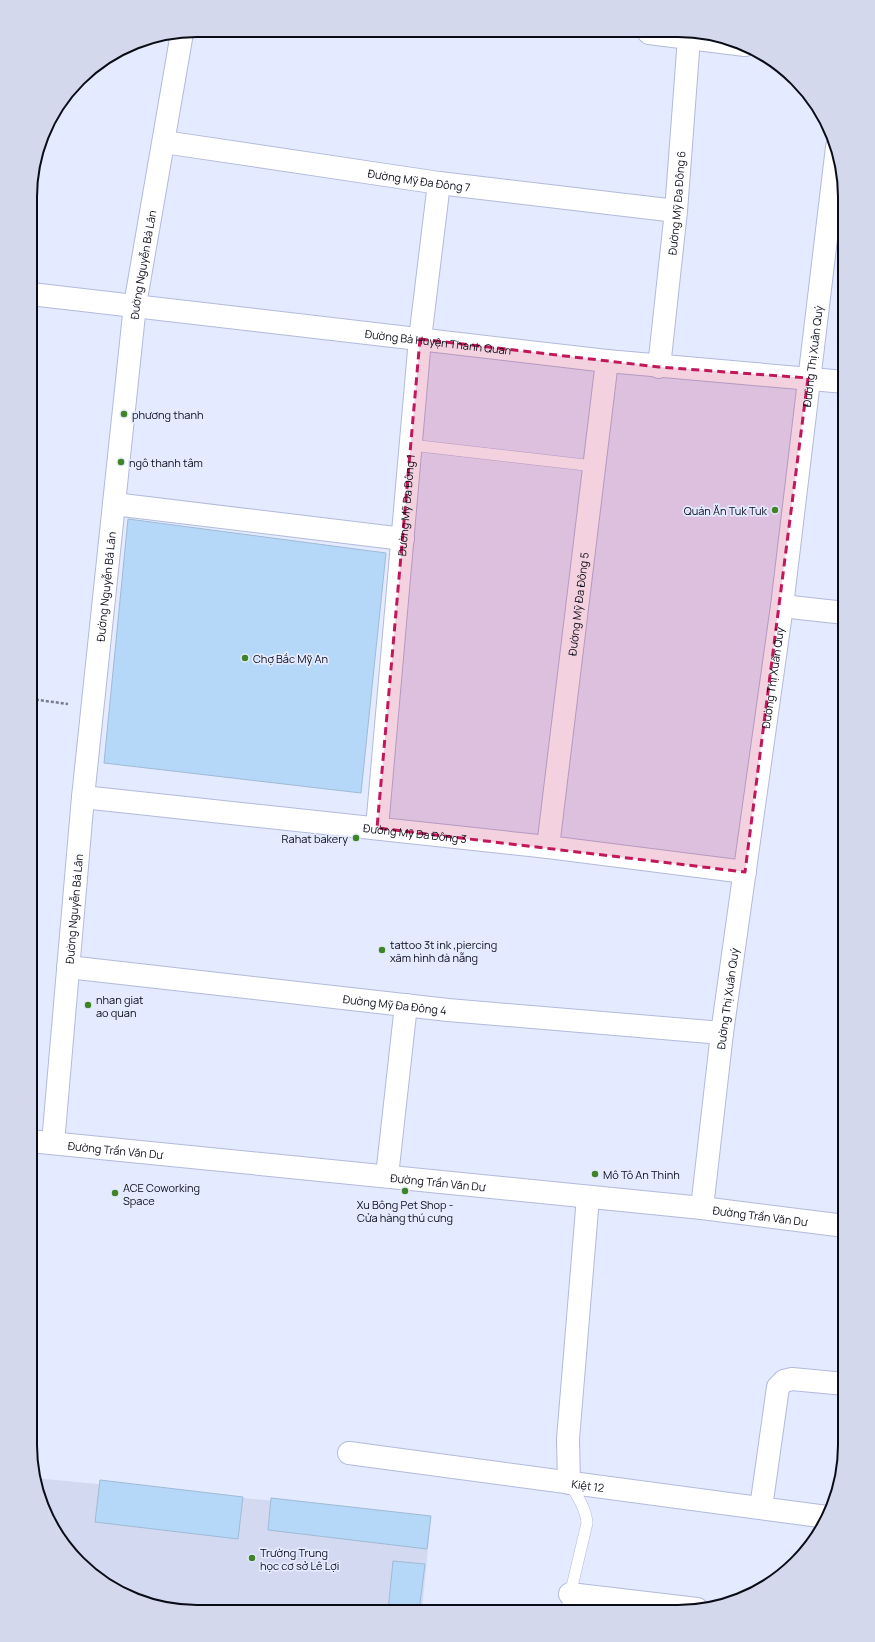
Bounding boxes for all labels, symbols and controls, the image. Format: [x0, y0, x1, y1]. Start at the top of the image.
street label: Đường Mỹ Đa Đông 6 [664, 150, 688, 256]
street label: Đường Mỹ Đa Đông 7 [367, 165, 471, 194]
street label: Đường Nguyễn Bá Lân [126, 209, 159, 320]
street label: Đường Thị Xuân Quý [798, 304, 825, 408]
street label: Đường Bà Huyện Thanh Quan [364, 325, 512, 357]
place label: phương thanh [132, 407, 203, 422]
marker: phương thanh [119, 409, 129, 419]
street label: Đường Mỹ Đa Đông 1 [393, 454, 417, 557]
place label: ngô thanh tâm [129, 455, 203, 470]
marker: ngô thanh tâm [116, 457, 126, 467]
place label: Quán Ăn Tuk Tuk [684, 503, 768, 518]
marker: Quán Ăn Tuk Tuk [770, 505, 780, 515]
street label: Đường Nguyễn Bá Lân [92, 531, 119, 642]
street label: Đường Mỹ Đa Đông 5 [564, 551, 591, 656]
street label: Đường Thị Xuân Quý [757, 626, 786, 729]
place label: Chợ Bắc Mỹ An [253, 651, 328, 666]
marker: Chợ Bắc Mỹ An [240, 653, 250, 663]
street label: Đường Mỹ Đa Đông 3 [363, 820, 468, 846]
place label: Rahat bakery [282, 831, 348, 846]
marker: Rahat bakery [351, 833, 361, 843]
street label: Đường Nguyễn Bá Lân [61, 853, 86, 965]
place label: tattoo 3t ink ,piercing xăm hình đà nẵng [390, 937, 497, 965]
marker: tattoo 3t ink ,piercing xăm hình đà nẵng [377, 945, 387, 955]
street label: Đường Thị Xuân Quý [713, 947, 741, 1050]
street label: Đường Mỹ Đa Đông 4 [342, 991, 448, 1017]
place label: nhan giat ao quan [96, 992, 144, 1020]
marker: nhan giat ao quan [83, 1000, 93, 1010]
street label: Đường Trần Văn Dư [67, 1137, 164, 1162]
place label: Mô Tô An Thinh [603, 1167, 680, 1182]
street label: Đường Trần Văn Dư [390, 1169, 487, 1194]
marker: Mô Tô An Thinh [590, 1169, 600, 1179]
place label: ACE Coworking Space [123, 1180, 200, 1208]
marker: Xu Bông Pet Shop - Cửa hàng thú cưng [400, 1186, 410, 1196]
marker: ACE Coworking Space [110, 1188, 120, 1198]
place label: Xu Bông Pet Shop - Cửa hàng thú cưng [357, 1197, 453, 1225]
street label: Đường Trần Văn Dư [712, 1202, 809, 1229]
street label: Kiệt 12 [571, 1475, 605, 1495]
place label: Trường Trung học cơ sở Lê Lợi [260, 1545, 339, 1573]
marker: Trường Trung học cơ sở Lê Lợi [247, 1553, 257, 1563]

